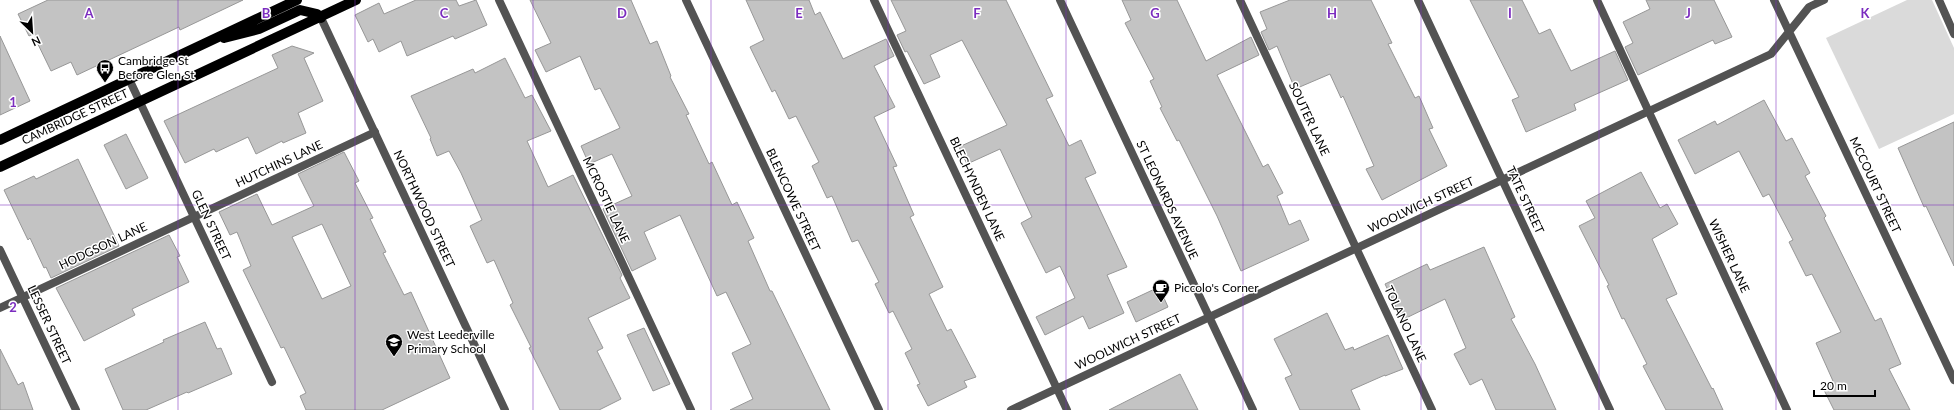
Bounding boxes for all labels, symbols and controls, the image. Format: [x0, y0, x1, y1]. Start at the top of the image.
text: A [83, 5, 94, 21]
text: B [262, 5, 271, 21]
text: C [440, 5, 449, 21]
text: D [617, 5, 627, 21]
text: E [795, 5, 803, 21]
text: F [973, 5, 981, 21]
text: G [1150, 5, 1160, 21]
text: H [1327, 5, 1337, 21]
text: I [1508, 5, 1512, 21]
text: J [1685, 5, 1691, 21]
text: K [1861, 5, 1871, 21]
north arrow [12, 12, 52, 52]
text: N [30, 34, 43, 49]
place label: Cambridge St Before Glen St [118, 53, 195, 82]
bus stop icon: Cambridge St Before Glen St [95, 58, 115, 83]
street label: SOUTER LANE [1286, 79, 1333, 158]
street label: CAMBRIDGE STREET [19, 85, 130, 148]
text: 1 [9, 94, 17, 110]
street label: BLECHYNDEN LANE [947, 134, 1008, 243]
street label: MCCOURT STREET [1847, 134, 1904, 235]
street label: HUTCHINS LANE [233, 137, 325, 190]
street label: ST LEONARDS AVENUE [1133, 138, 1202, 262]
street label: BLENCOWE STREET [763, 146, 824, 254]
street label: NORTHWOOD STREET [391, 148, 458, 270]
street label: MCROSTIE LANE [580, 154, 633, 245]
street label: TATE STREET [1503, 164, 1548, 236]
street label: WOOLWICH STREET [1365, 173, 1476, 236]
street label: GLEN STREET [189, 187, 234, 262]
street label: WISHER LANE [1706, 217, 1753, 295]
street label: HODGSON LANE [56, 219, 149, 273]
cafe icon: Piccolo's Corner [1151, 278, 1171, 303]
place label: Piccolo's Corner [1174, 280, 1259, 295]
street label: LESSER STREET [25, 283, 74, 367]
street label: TOLANO LANE [1381, 283, 1430, 365]
text: 2 [9, 299, 17, 315]
street label: WOOLWICH STREET [1072, 310, 1183, 373]
place label: West Leederville Primary School [407, 327, 495, 356]
school or university icon: West Leederville Primary School [384, 332, 404, 357]
scale bar [1814, 372, 1875, 398]
text: 20 m [1820, 378, 1847, 393]

